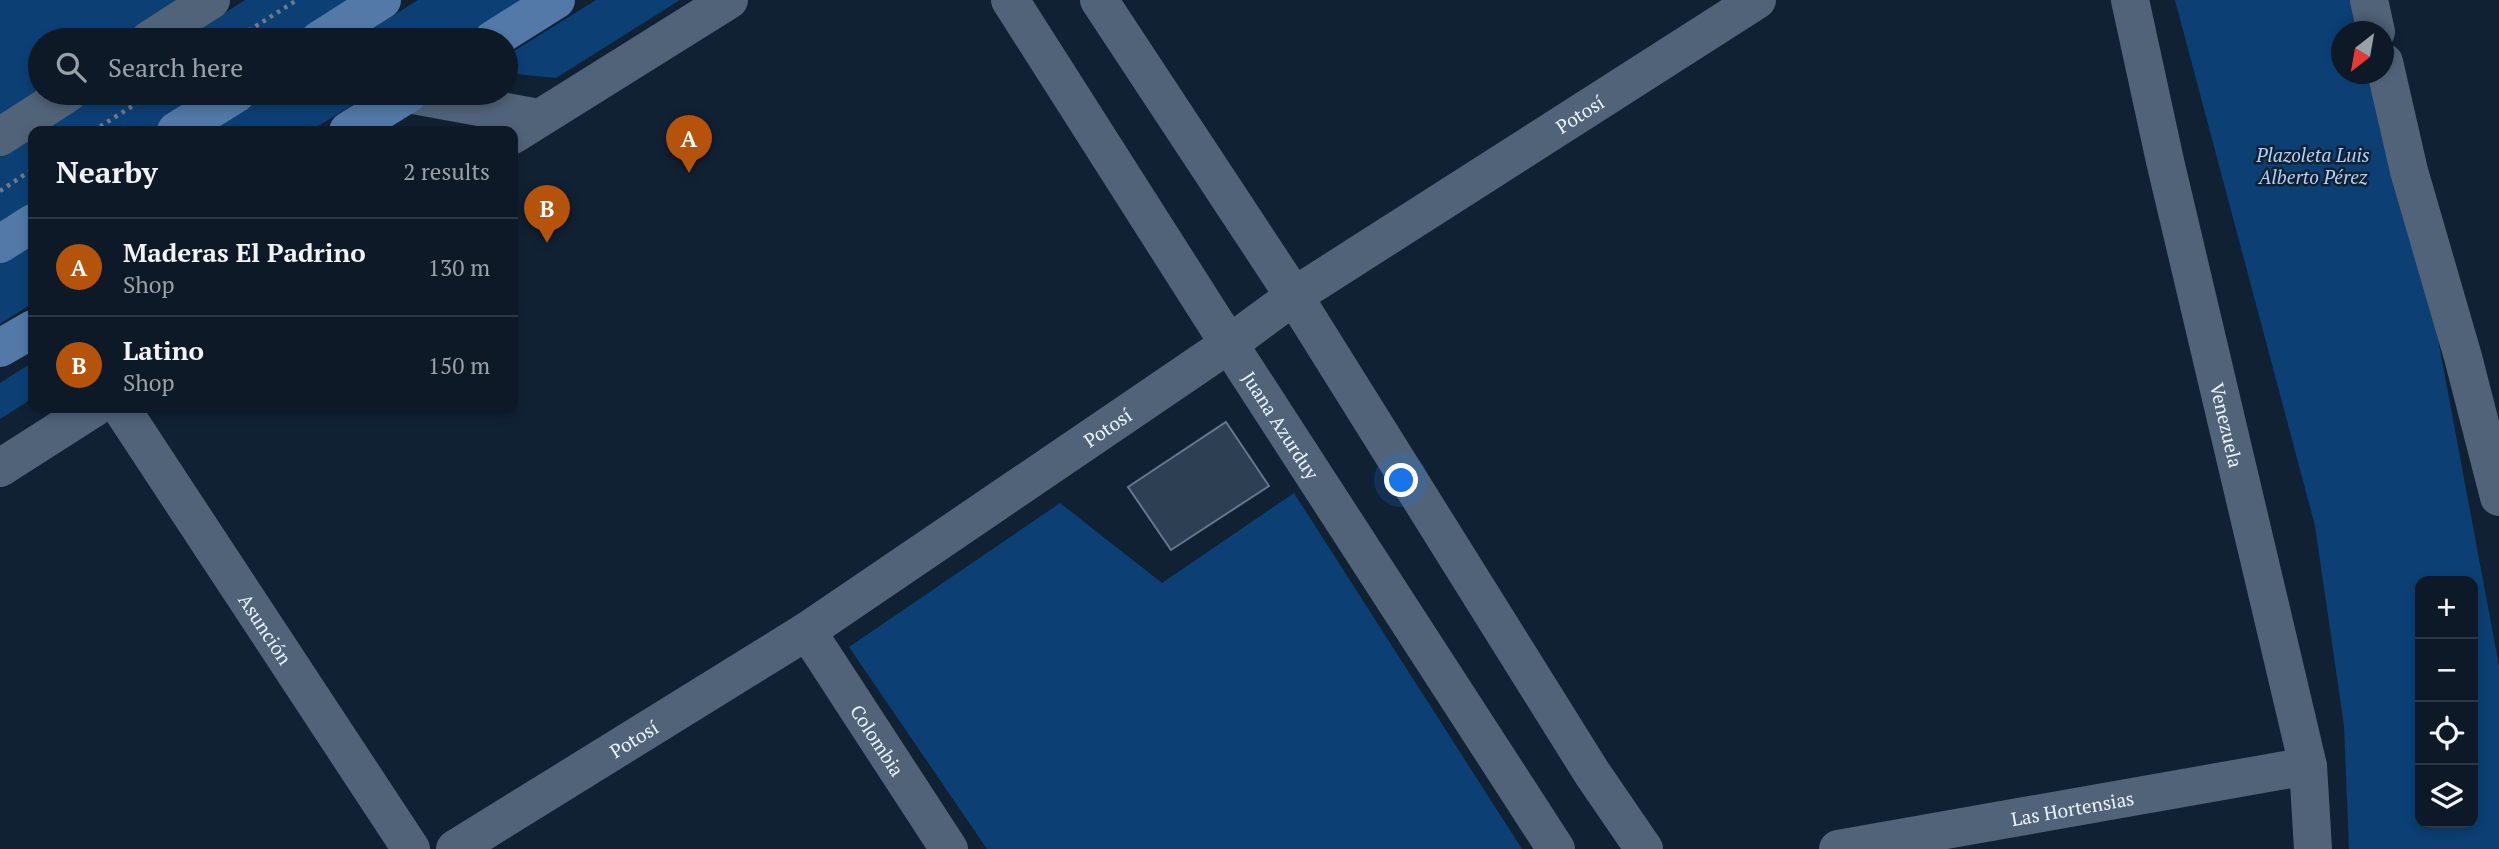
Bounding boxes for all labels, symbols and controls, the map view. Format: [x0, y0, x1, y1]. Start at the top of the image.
north arrow [2331, 21, 2394, 84]
search box [28, 28, 518, 105]
icon: search [52, 48, 90, 86]
text: Search here [108, 50, 243, 84]
street label: Potosí [1551, 89, 1609, 138]
pin: A [666, 115, 712, 173]
park label: Plazoleta Luis Alberto Pérez [2255, 142, 2370, 189]
text: Nearby [56, 152, 158, 192]
text: 2 results [403, 156, 490, 187]
pin: B [524, 185, 570, 243]
text: Maderas El Padrino [123, 235, 366, 269]
text: A [71, 252, 87, 283]
text: 130 m [428, 252, 490, 283]
text: Shop [123, 269, 175, 300]
text: Latino [123, 333, 204, 367]
text: B [72, 350, 86, 381]
text: 150 m [428, 350, 490, 381]
street label: Juana Azurduy [1237, 366, 1326, 484]
text: Shop [123, 367, 175, 398]
street label: Venezuela [2205, 380, 2250, 470]
street label: Potosí [1078, 402, 1136, 452]
your location [1384, 463, 1418, 497]
map controls [2415, 576, 2478, 828]
button: + [2415, 576, 2478, 639]
street label: Asunción [234, 588, 298, 669]
button: − [2415, 639, 2478, 702]
street label: Colombia [845, 699, 911, 781]
button: locate [2415, 702, 2478, 765]
street label: Potosí [605, 714, 663, 763]
button: layers [2415, 765, 2478, 828]
street label: Las Hortensias [2009, 784, 2136, 831]

